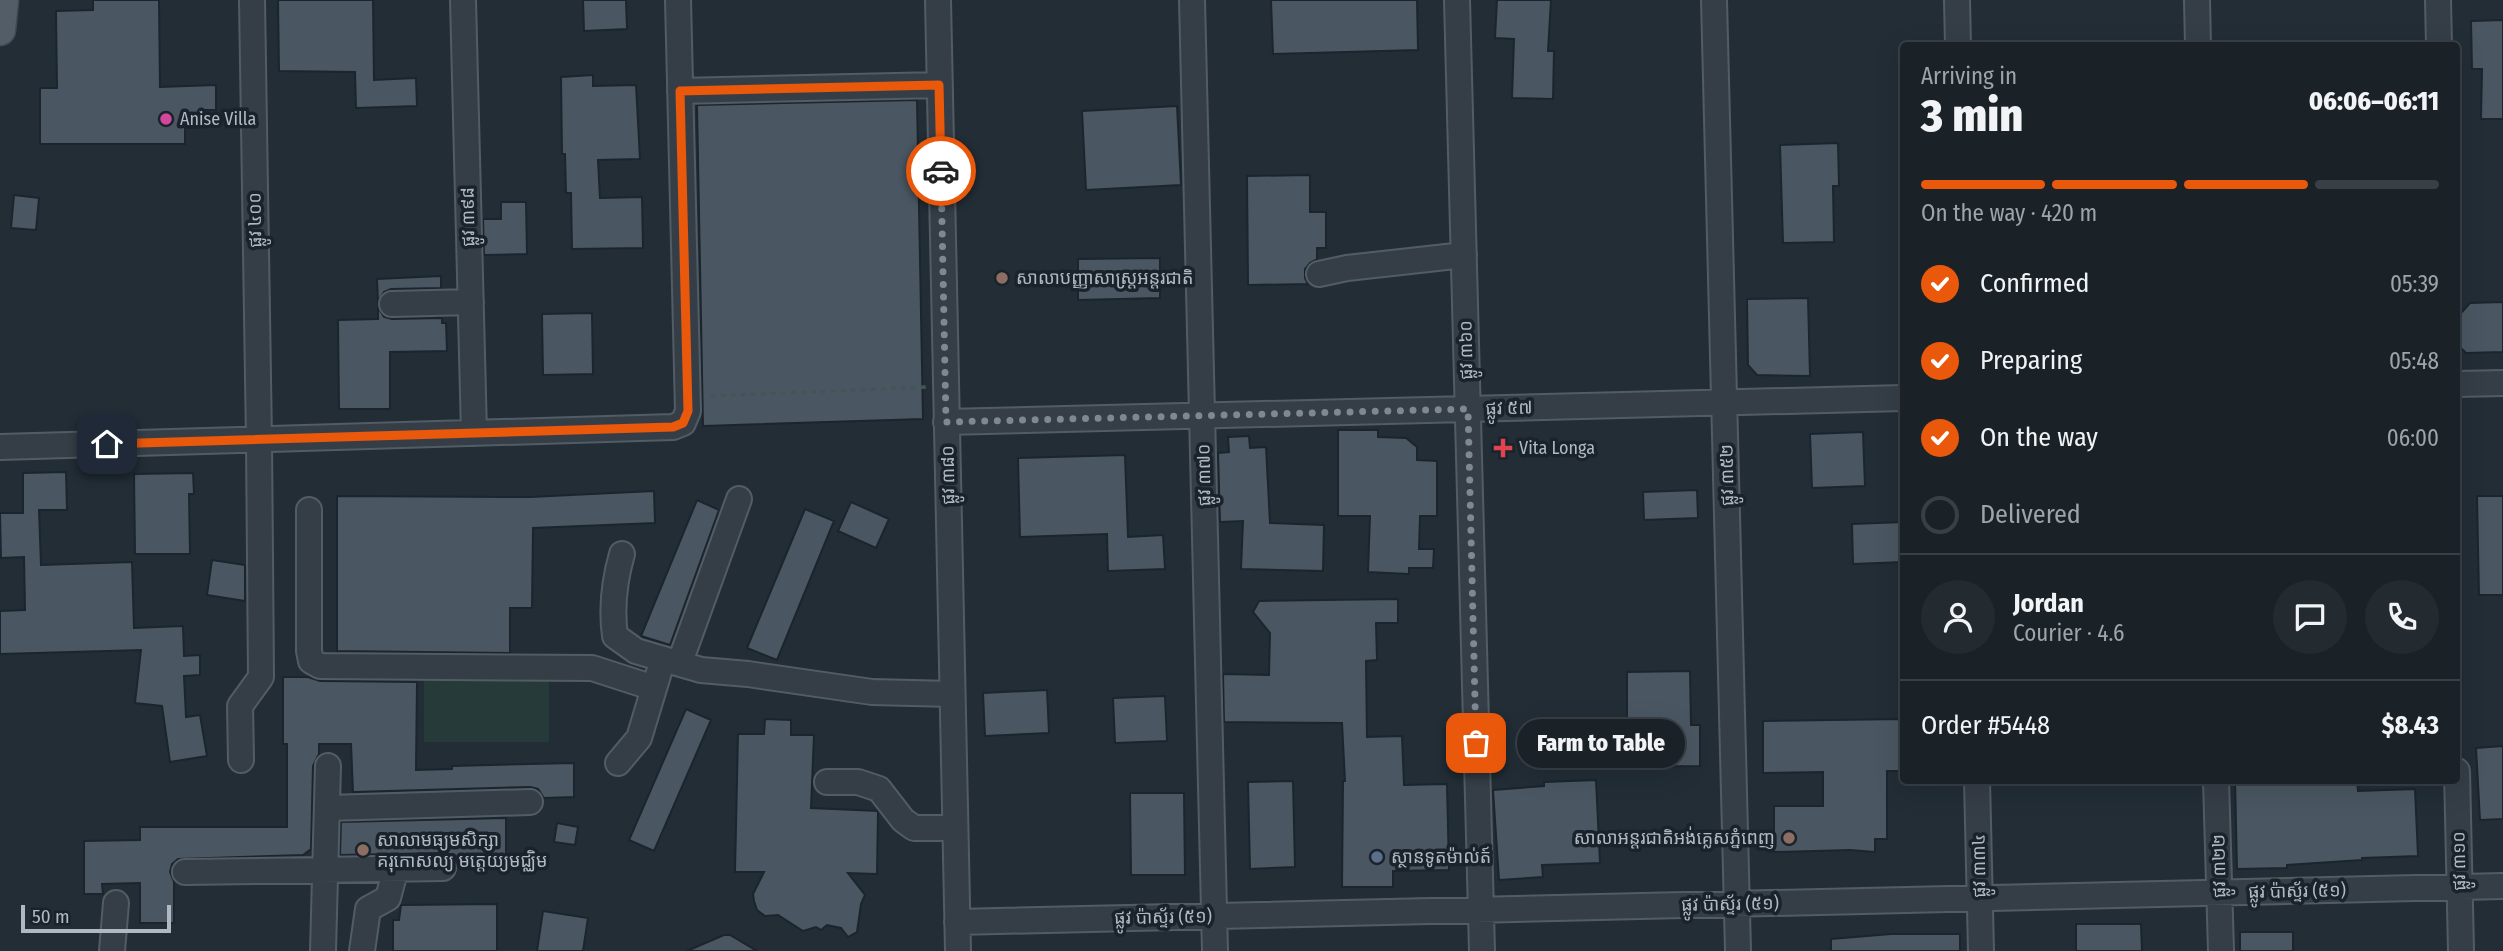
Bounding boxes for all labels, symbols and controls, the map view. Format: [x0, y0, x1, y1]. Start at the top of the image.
text: Arriving in [1921, 62, 2017, 90]
text: 06:06–06:11 [2309, 86, 2439, 117]
text: 3 min [1921, 88, 2023, 143]
place label: Anise Villa [180, 108, 256, 130]
marker: Anise Villa [158, 111, 174, 127]
courier [906, 136, 976, 206]
icon: car [922, 152, 960, 190]
street label: ផ្លូវ ៣៩៨ [456, 187, 485, 247]
street label: ផ្លូវ ៤០០ [244, 192, 272, 248]
text: On the way · 420 m [1921, 199, 2097, 227]
icon: check [1921, 265, 1959, 303]
place label: សាលាបញ្ញាសាស្ត្រអន្តរជាតិ [1016, 267, 1193, 289]
text: Confirmed [1980, 268, 2090, 299]
marker: សាលាបញ្ញាសាស្ត្រអន្តរជាតិ [994, 270, 1010, 286]
text: 05:39 [2390, 270, 2439, 298]
street label: ផ្លូវ ៣៦០ [1454, 320, 1483, 380]
icon: check [1921, 342, 1959, 380]
text: Preparing [1980, 345, 2082, 376]
text: 05:48 [2389, 347, 2439, 375]
street label: ផ្លូវ ៥៧ [1485, 397, 1533, 425]
pin [77, 414, 137, 474]
icon: check [1921, 419, 1959, 457]
text: On the way [1980, 422, 2098, 453]
text: 06:00 [2387, 424, 2439, 452]
icon: home [88, 425, 126, 463]
place label: Vita Longa [1519, 437, 1595, 459]
marker: Vita Longa [1493, 438, 1513, 458]
street label: ផ្លូវ ៣៧០ [1192, 443, 1221, 506]
street label: ផ្លូវ ៣៥២ [1715, 444, 1744, 506]
street label: ផ្លូវ ៣៨០ [936, 445, 965, 505]
text: Delivered [1980, 499, 2081, 530]
button: person [1921, 580, 1995, 654]
button: chat [2273, 580, 2347, 654]
button: phone [2365, 580, 2439, 654]
text: Jordan [2013, 588, 2084, 619]
text: Courier · 4.6 [2013, 619, 2124, 647]
text: Order #5448 [1921, 710, 2050, 741]
text: $8.43 [2382, 710, 2439, 741]
pin [1446, 713, 1506, 773]
callout: Farm to Table [1518, 718, 1686, 768]
icon: bag [1457, 724, 1495, 762]
text: Farm to Table [1537, 729, 1665, 757]
place label: សាលាអន្តរជាតិអង់គ្លេសភ្នំពេញ [1574, 826, 1775, 849]
place label: សាលាមធ្យមសិក្សា គរុកោសល្យ មត្តេយ្យមជ្ឈិម [377, 829, 548, 873]
marker: សាលាអន្តរជាតិអង់គ្លេសភ្នំពេញ [1781, 830, 1797, 846]
street label: ផ្លូវ ៣១០ [2447, 831, 2476, 891]
street label: ផ្លូវ ៣៣៤ [1967, 834, 1996, 898]
street label: ផ្លូវ ៣២២ [2207, 834, 2236, 898]
marker: សាលាមធ្យមសិក្សា គរុកោសល្យ មត្តេយ្យមជ្ឈិម [355, 842, 371, 858]
place label: ស្ថានទូតម៉ាល់ត៍ [1391, 846, 1491, 868]
marker: ស្ថានទូតម៉ាល់ត៍ [1369, 849, 1385, 865]
street label: ផ្លូវ ប៉ាស្ទ័រ (៥១) [2248, 879, 2346, 908]
street label: ផ្លូវ ប៉ាស្ទ័រ (៥១) [1681, 892, 1779, 921]
scale bar [21, 902, 172, 934]
text: 50 m [32, 905, 70, 928]
street label: ផ្លូវ ប៉ាស្ទ័រ (៥១) [1114, 905, 1212, 934]

